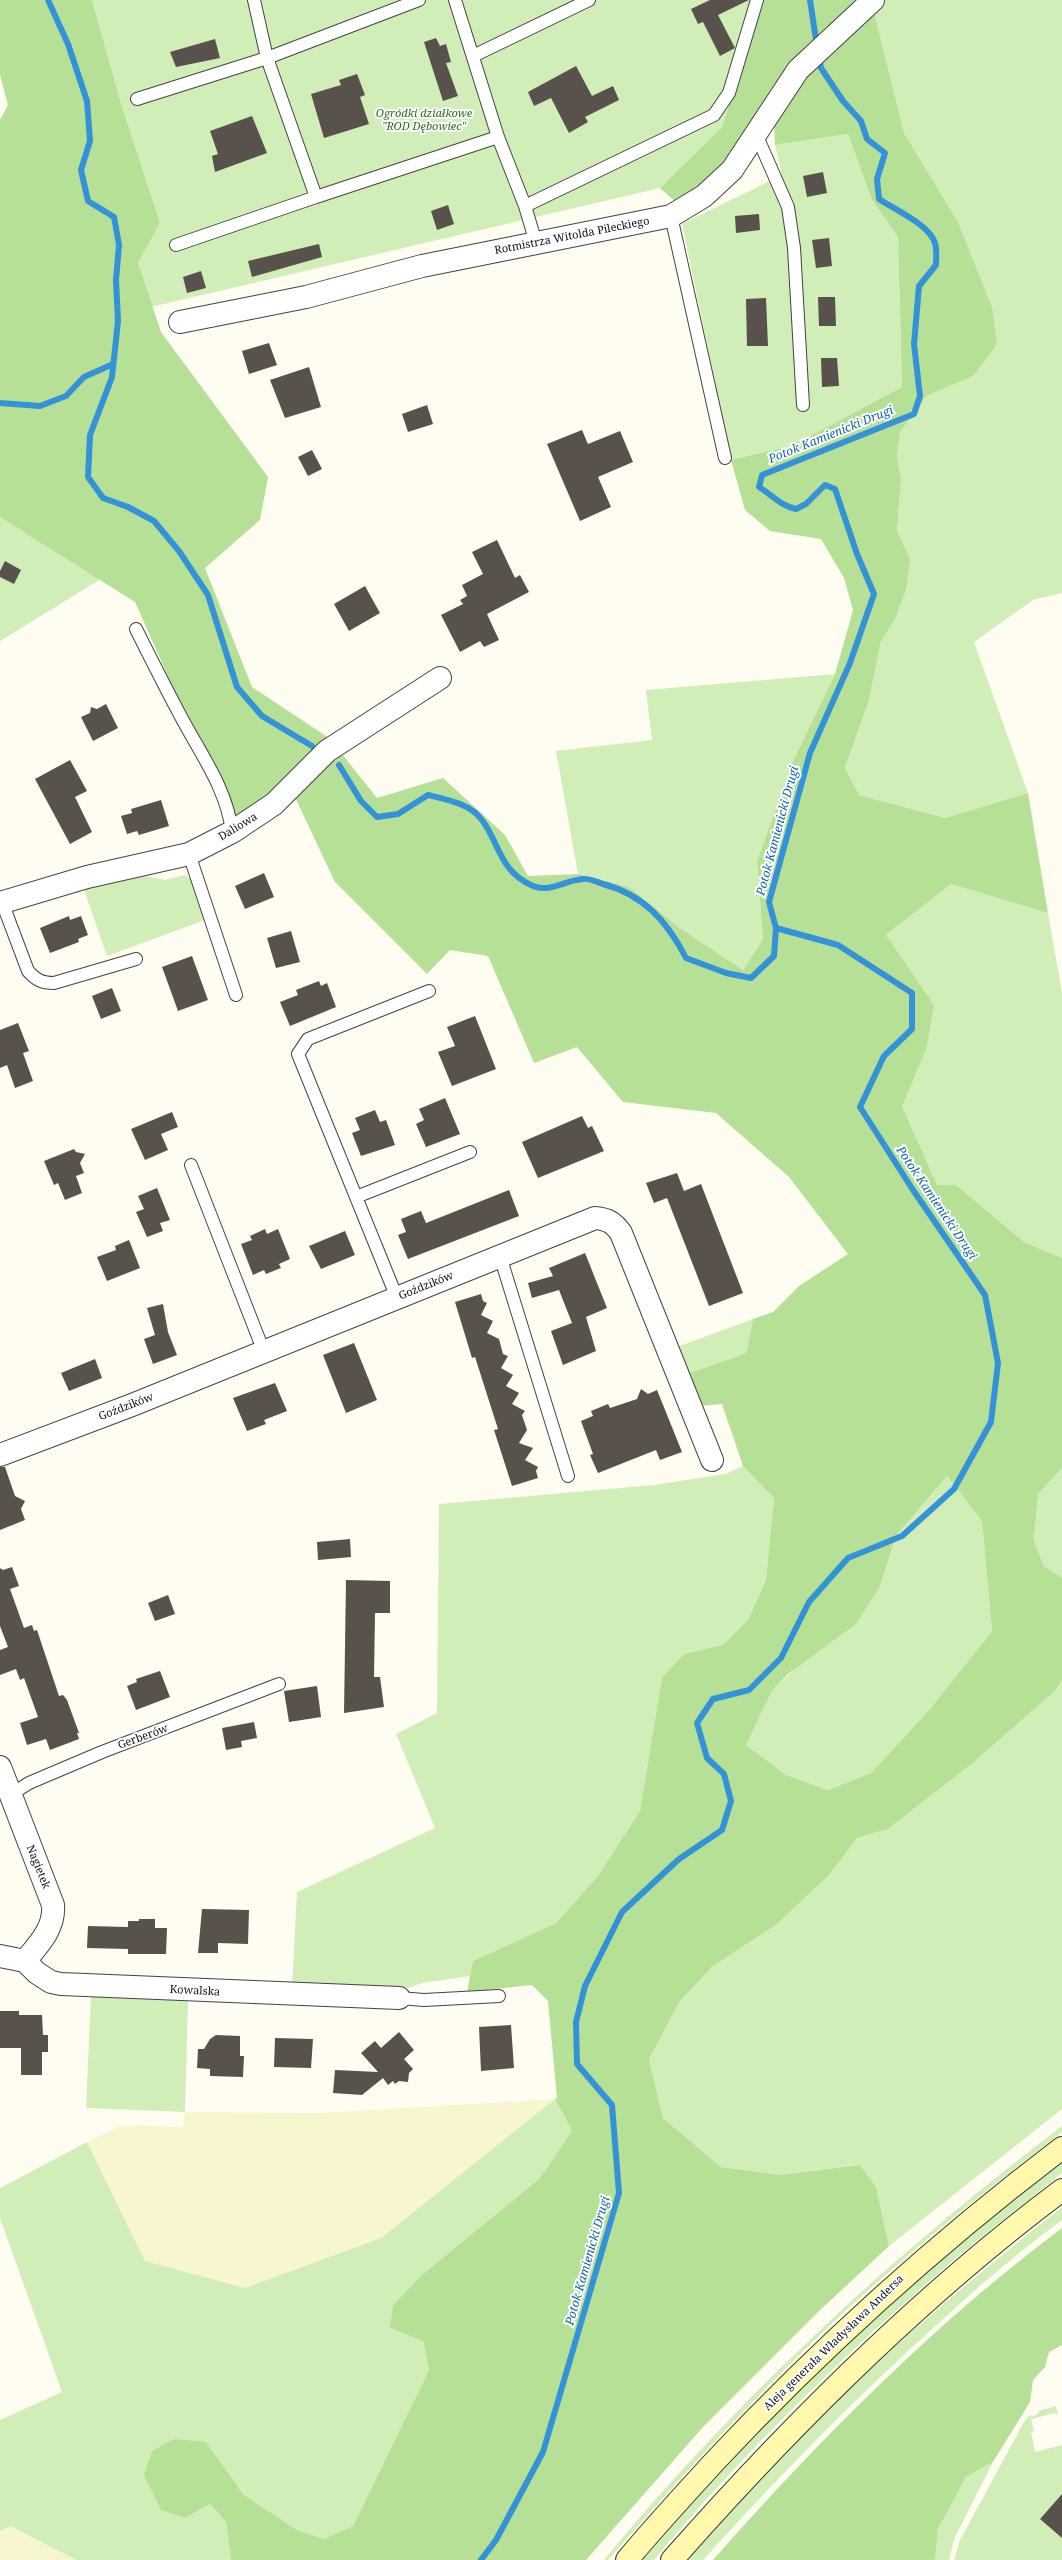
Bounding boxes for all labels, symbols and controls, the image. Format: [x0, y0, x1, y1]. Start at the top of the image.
park label: Ogródki działkowe "ROD Dębowiec" [376, 107, 472, 133]
street label: Rotmistrza Witolda Pileckiego [493, 214, 651, 258]
water label: Potok Kamienicki Drugi [766, 403, 896, 467]
water label: Potok Kamienicki Drugi [754, 765, 802, 897]
street label: Daliowa [216, 810, 260, 844]
water label: Potok Kamienicki Drugi [893, 1144, 979, 1262]
street label: Goździków [397, 1269, 455, 1303]
street label: Goździków [97, 1390, 155, 1424]
street label: Gerberów [116, 1722, 170, 1752]
street label: Nagietek [23, 1843, 53, 1891]
street label: Kowalska [169, 1983, 221, 1999]
water label: Potok Kamienicki Drugi [563, 2195, 613, 2327]
street label: Aleja generała Władysława Andersa [761, 2273, 907, 2413]

